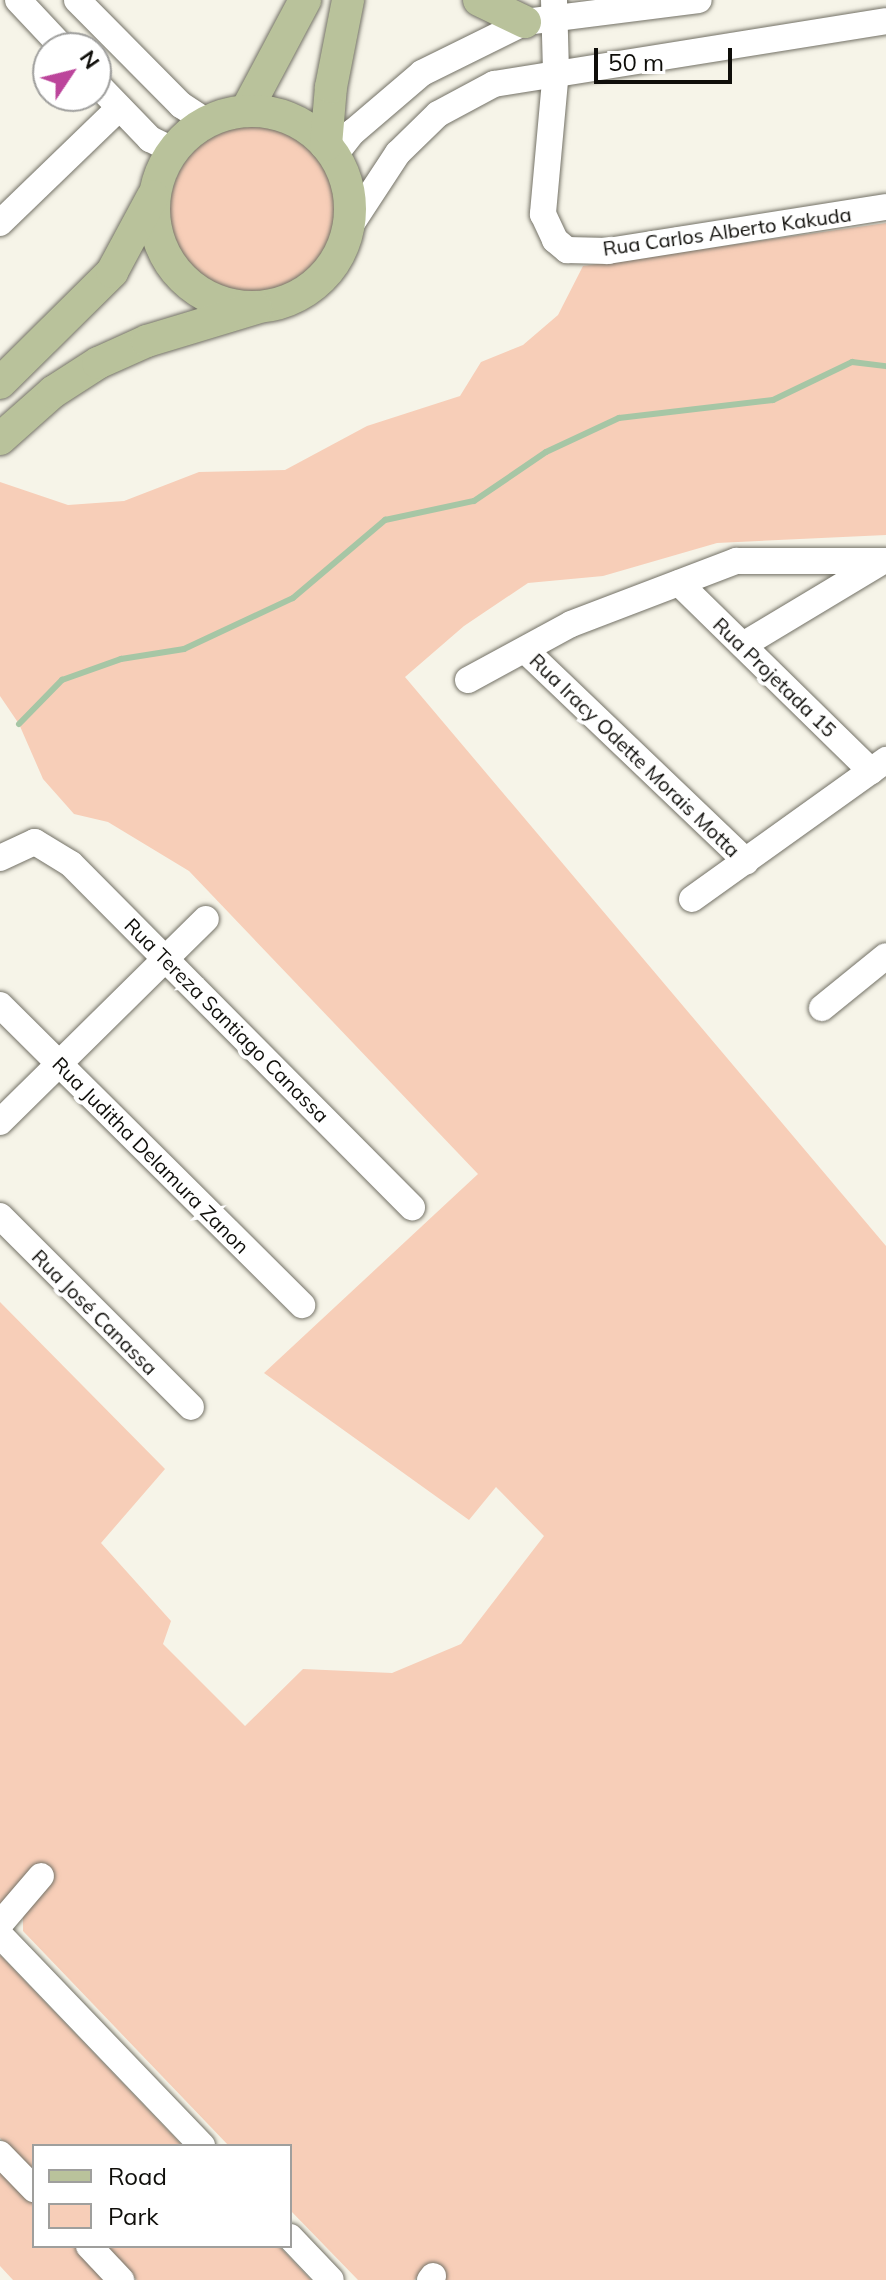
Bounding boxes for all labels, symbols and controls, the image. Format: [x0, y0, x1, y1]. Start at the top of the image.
north arrow [32, 32, 112, 112]
scale bar [598, 32, 736, 82]
text: N [74, 45, 106, 74]
text: 50 m [608, 47, 664, 77]
street label: Rua Carlos Alberto Kakuda [601, 202, 853, 260]
street label: Rua Projetada 15 [708, 612, 842, 742]
street label: Rua Iracy Odette Morais Motta [525, 648, 745, 862]
street label: Rua Tereza Santiago Canassa [120, 913, 334, 1127]
street label: Rua Juditha Delamura Zanon [48, 1052, 254, 1258]
street label: Rua José Canassa [27, 1244, 163, 1380]
legend [32, 2144, 292, 2248]
text: Road [108, 2161, 167, 2191]
text: Park [108, 2201, 159, 2231]

